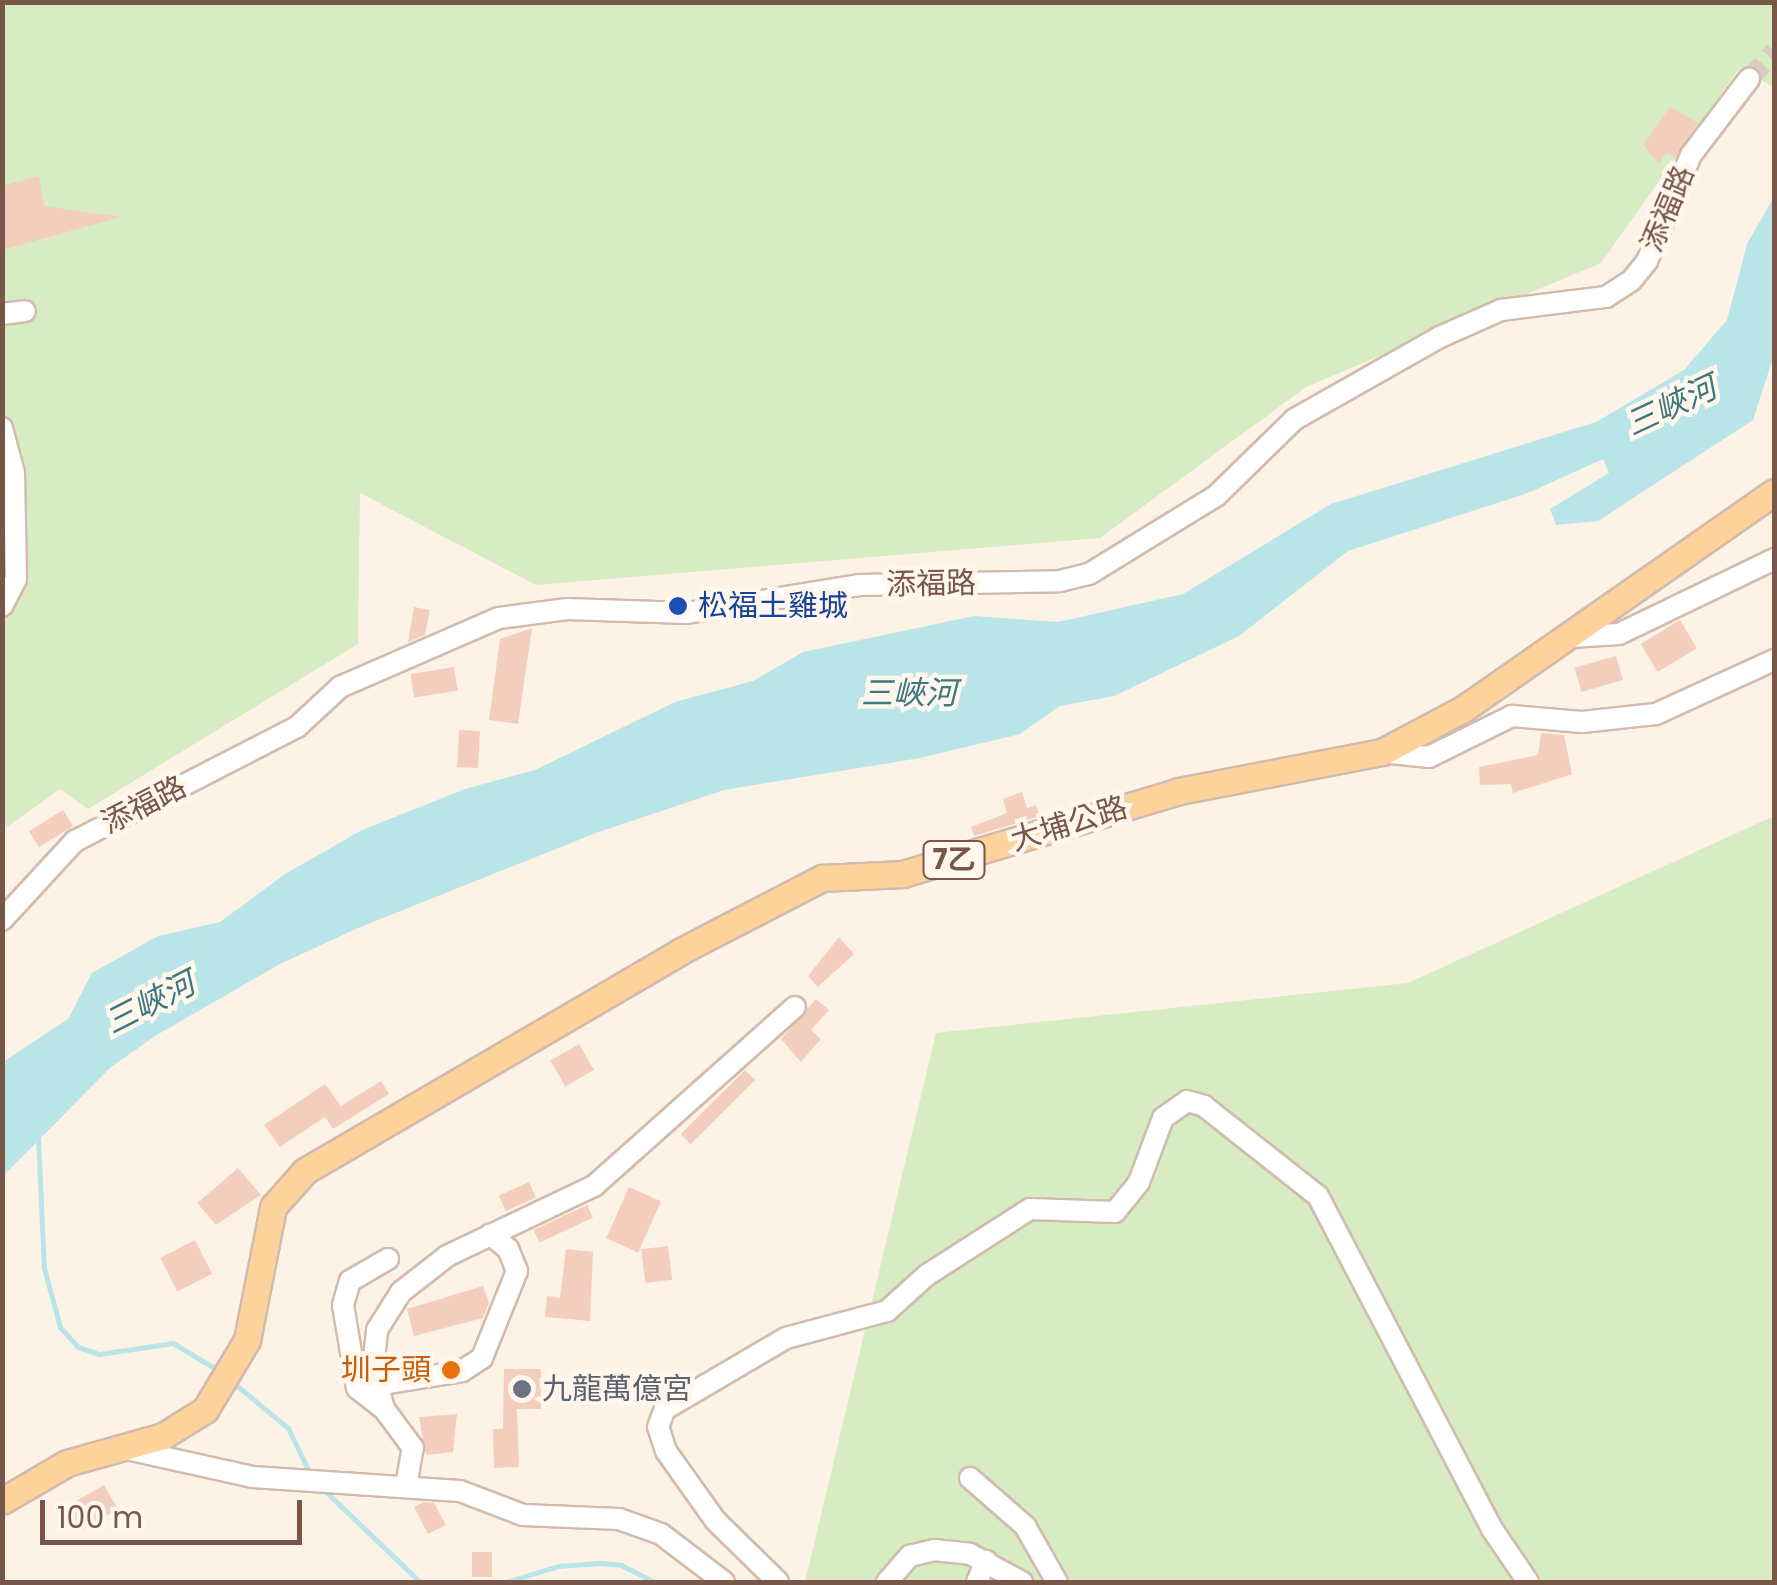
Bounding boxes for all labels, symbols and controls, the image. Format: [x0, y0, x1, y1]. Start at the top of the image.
street label: 添福路 [1634, 161, 1702, 257]
water label: 三峽河 [1619, 368, 1723, 444]
street label: 添福路 [886, 565, 976, 603]
place label: 松福土雞城 [698, 588, 848, 624]
marker: 松福土雞城 [667, 595, 689, 617]
water label: 三峽河 [861, 674, 957, 712]
street label: 添福路 [96, 769, 192, 841]
street label: 大埔公路 [1006, 789, 1132, 859]
road number: 7乙 [922, 837, 986, 883]
water label: 三峽河 [99, 964, 201, 1042]
place label: 圳子頭 [341, 1352, 431, 1388]
marker: 圳子頭 [440, 1359, 462, 1381]
place label: 九龍萬億宮 [542, 1371, 692, 1407]
marker: 九龍萬億宮 [511, 1378, 533, 1400]
scale bar [45, 1480, 308, 1542]
text: 100 m [57, 1496, 143, 1539]

